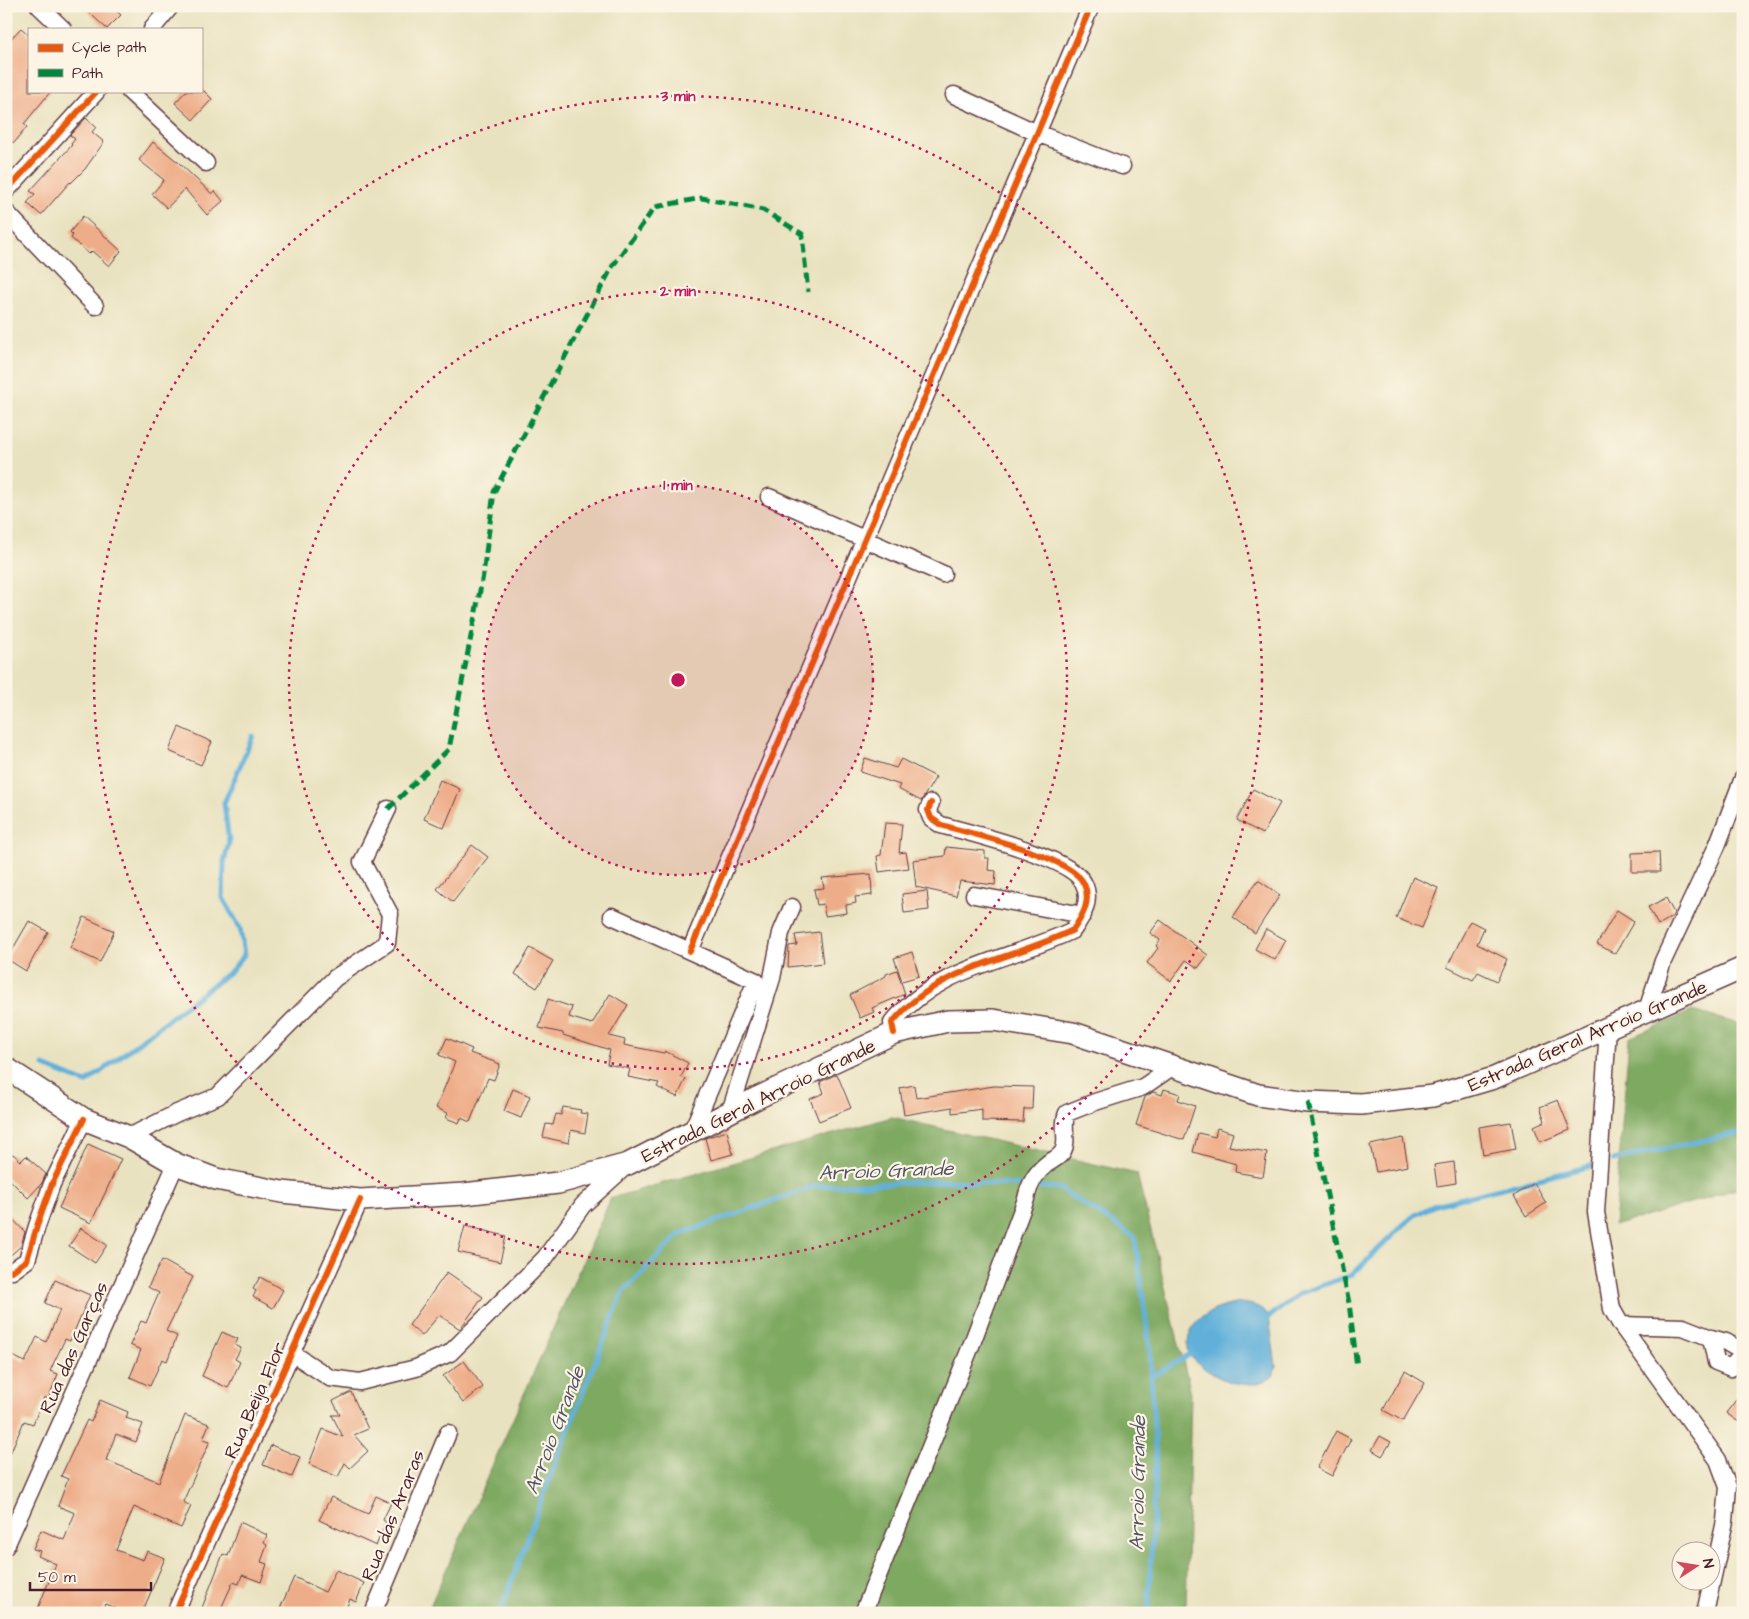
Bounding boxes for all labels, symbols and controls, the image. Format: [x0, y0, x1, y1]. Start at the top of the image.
legend [28, 28, 202, 92]
text: Cycle path [72, 37, 147, 59]
text: Path [72, 63, 103, 84]
text: 3 min [659, 86, 696, 107]
text: 2 min [659, 281, 697, 302]
text: 1 min [663, 475, 693, 496]
centre of rings [669, 671, 687, 689]
street label: Estrada Geral Arroio Grande [1464, 974, 1711, 1099]
street label: Estrada Geral Arroio Grande [637, 1033, 880, 1170]
water label: Arroio Grande [818, 1155, 955, 1187]
street label: Rua das Garças [33, 1277, 115, 1418]
street label: Rua Beija Flor [218, 1338, 293, 1463]
water label: Arroio Grande [518, 1361, 593, 1498]
water label: Arroio Grande [1123, 1414, 1153, 1551]
street label: Rua das Araras [355, 1446, 432, 1585]
north arrow [1672, 1542, 1722, 1592]
text: N [1697, 1557, 1718, 1570]
scale bar [30, 1559, 151, 1591]
text: 50 m [38, 1567, 76, 1588]

